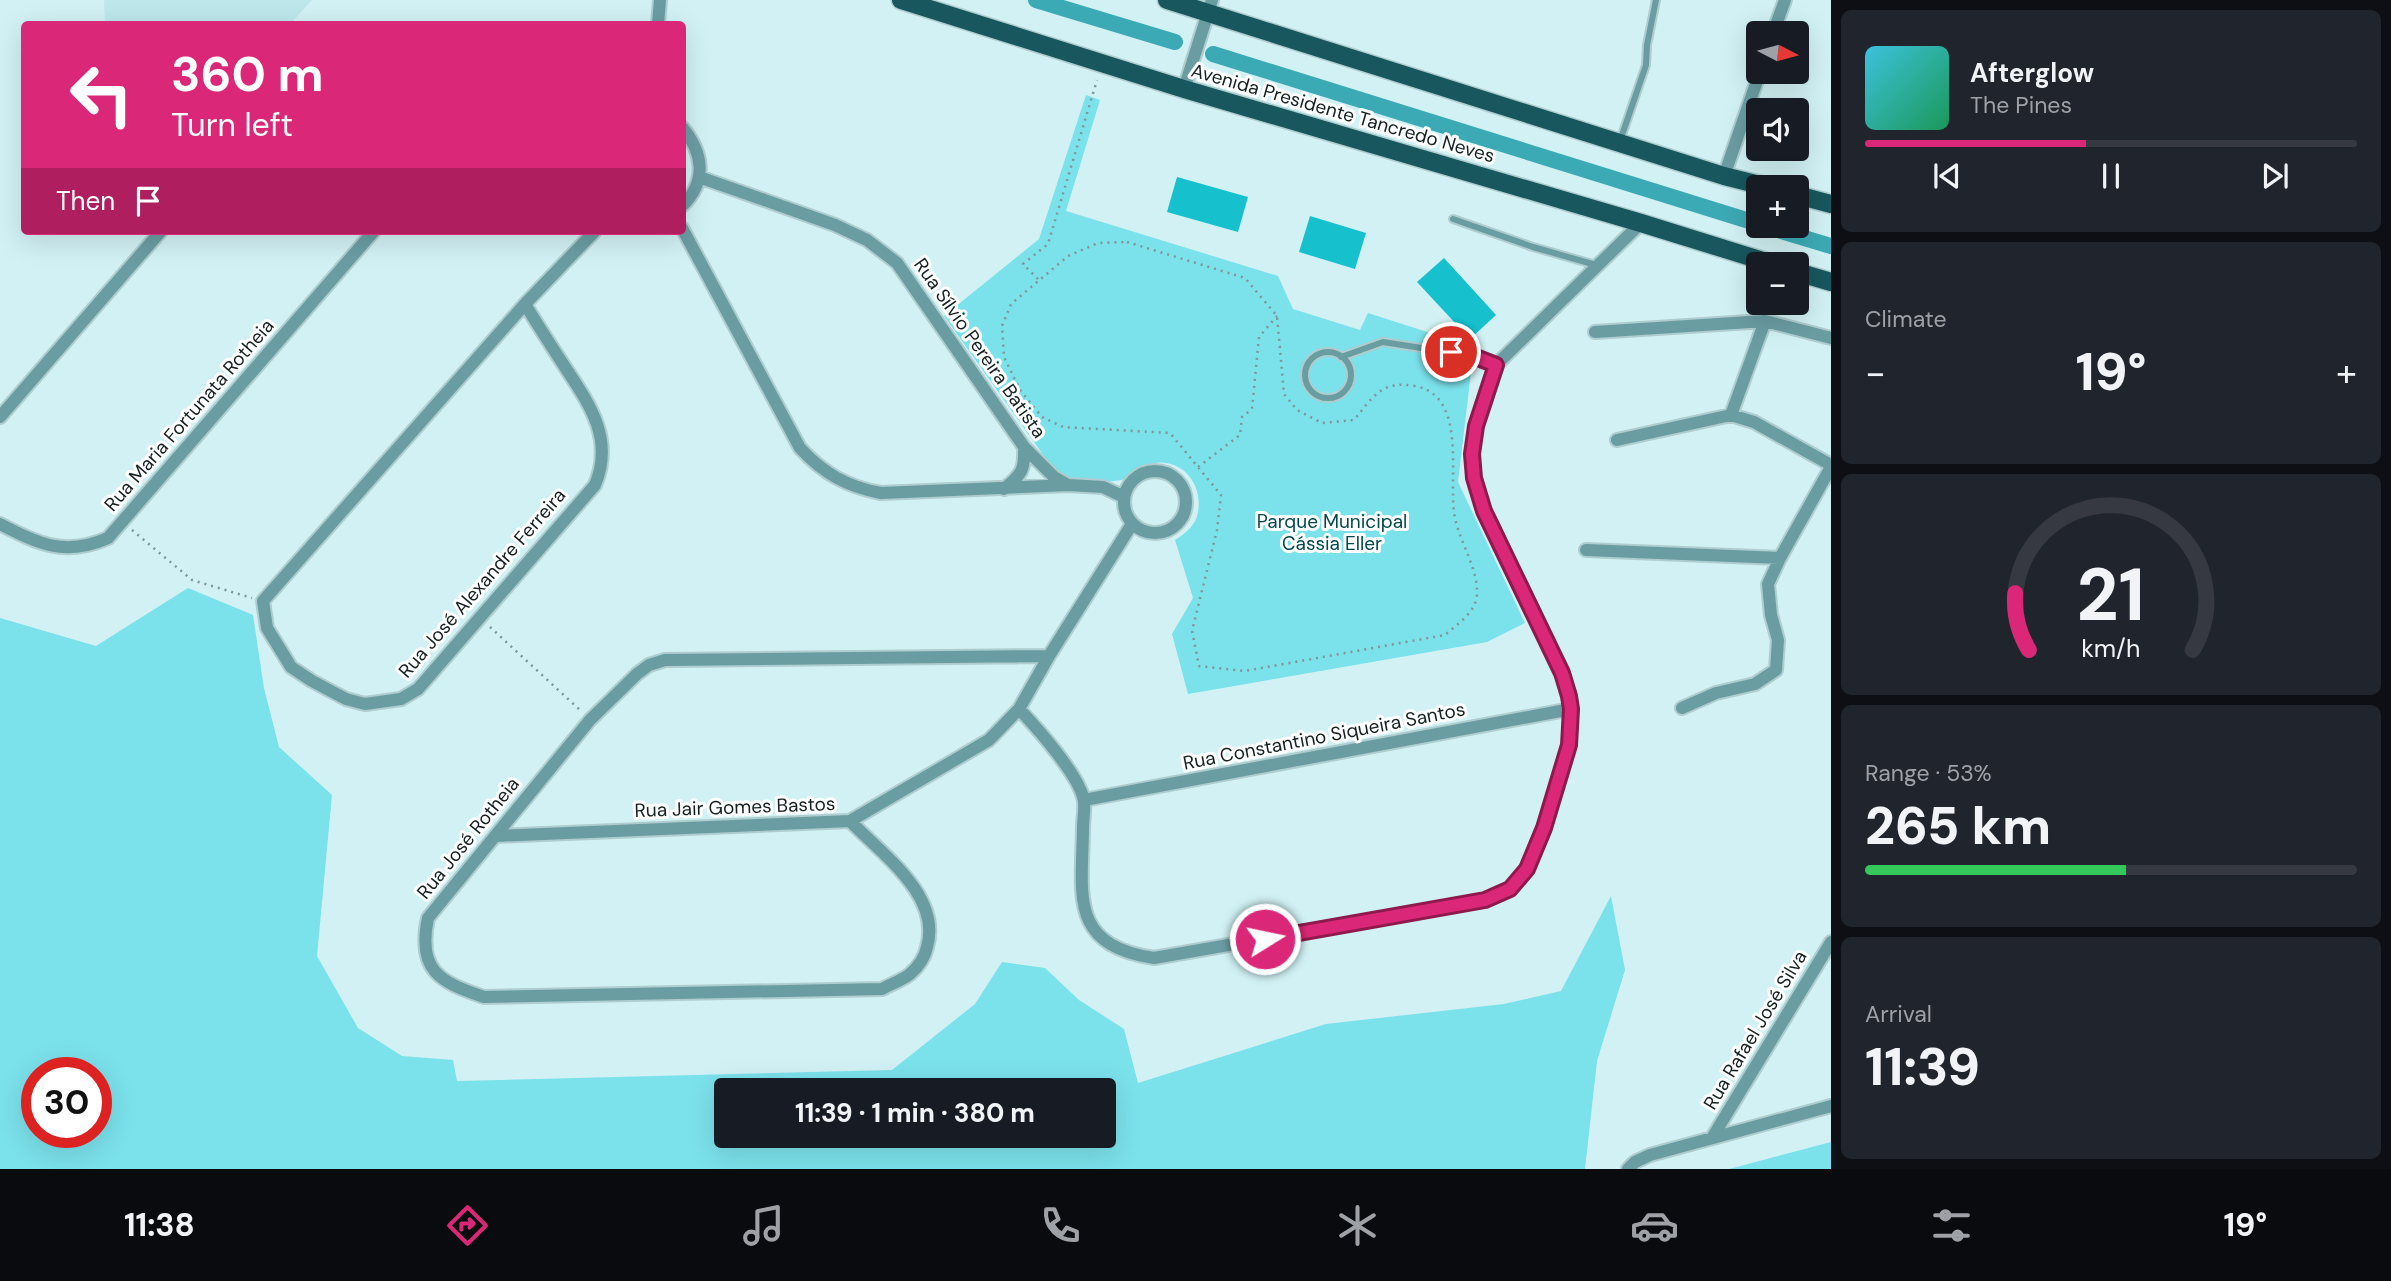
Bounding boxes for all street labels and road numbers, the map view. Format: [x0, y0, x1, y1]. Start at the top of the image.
street label: Avenida Presidente Tancredo Neves [1188, 58, 1498, 168]
street label: Rua Sílvio Pereira Batista [908, 253, 1052, 443]
street label: Rua Maria Fortunata Rotheia [99, 314, 279, 516]
street label: Rua José Alexandre Ferreira [393, 483, 571, 683]
street label: Rua Constantino Siqueira Santos [1181, 696, 1467, 776]
street label: Rua José Rotheia [411, 772, 525, 904]
street label: Rua Jair Gomes Bastos [634, 791, 836, 823]
street label: Rua Rafael José Silva [1698, 946, 1812, 1114]

